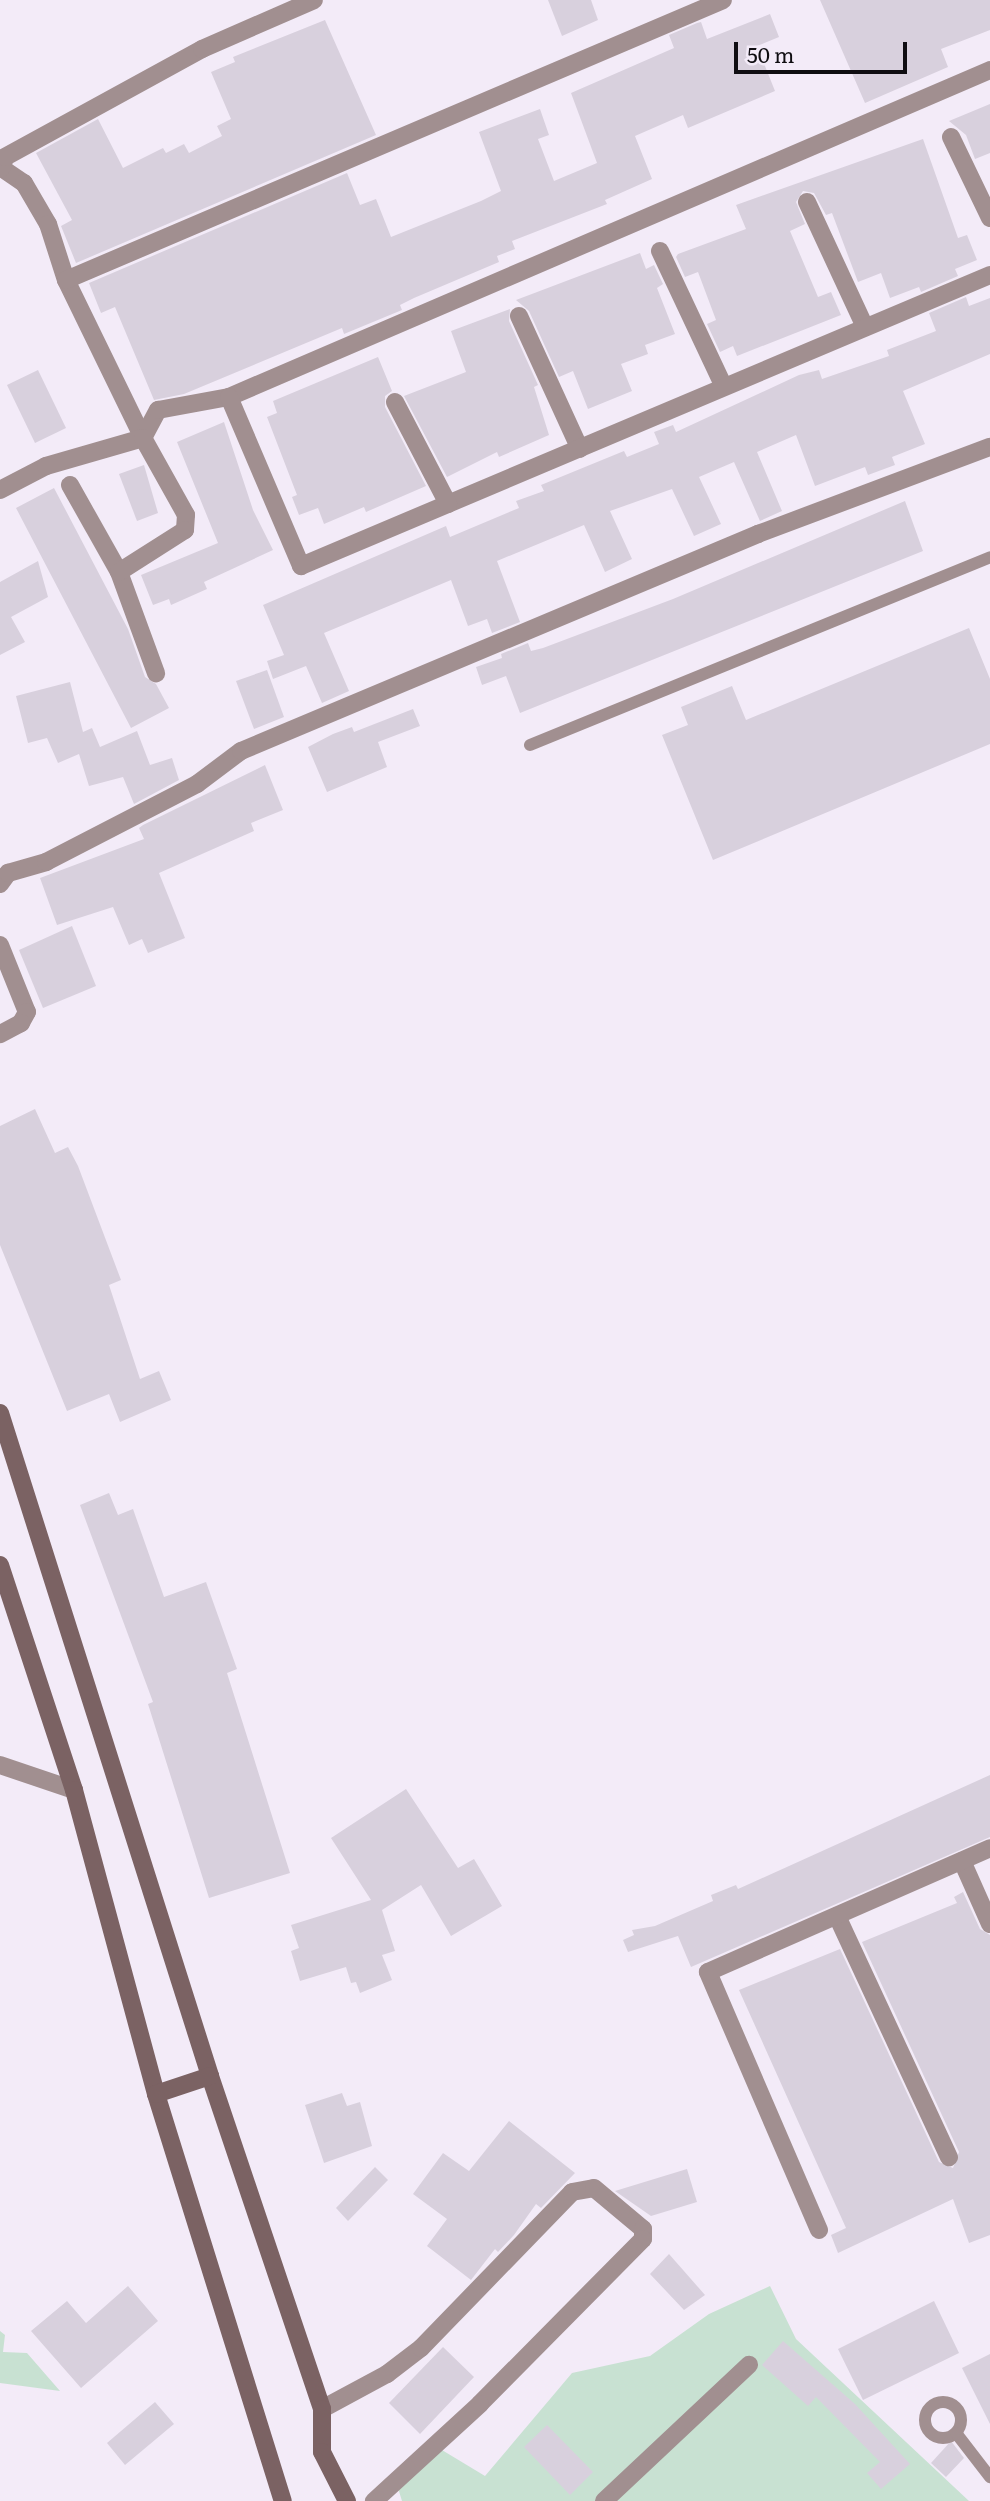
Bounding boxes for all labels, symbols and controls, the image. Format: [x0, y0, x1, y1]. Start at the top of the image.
scale bar [738, 28, 911, 72]
text: 50 m [747, 38, 794, 69]

